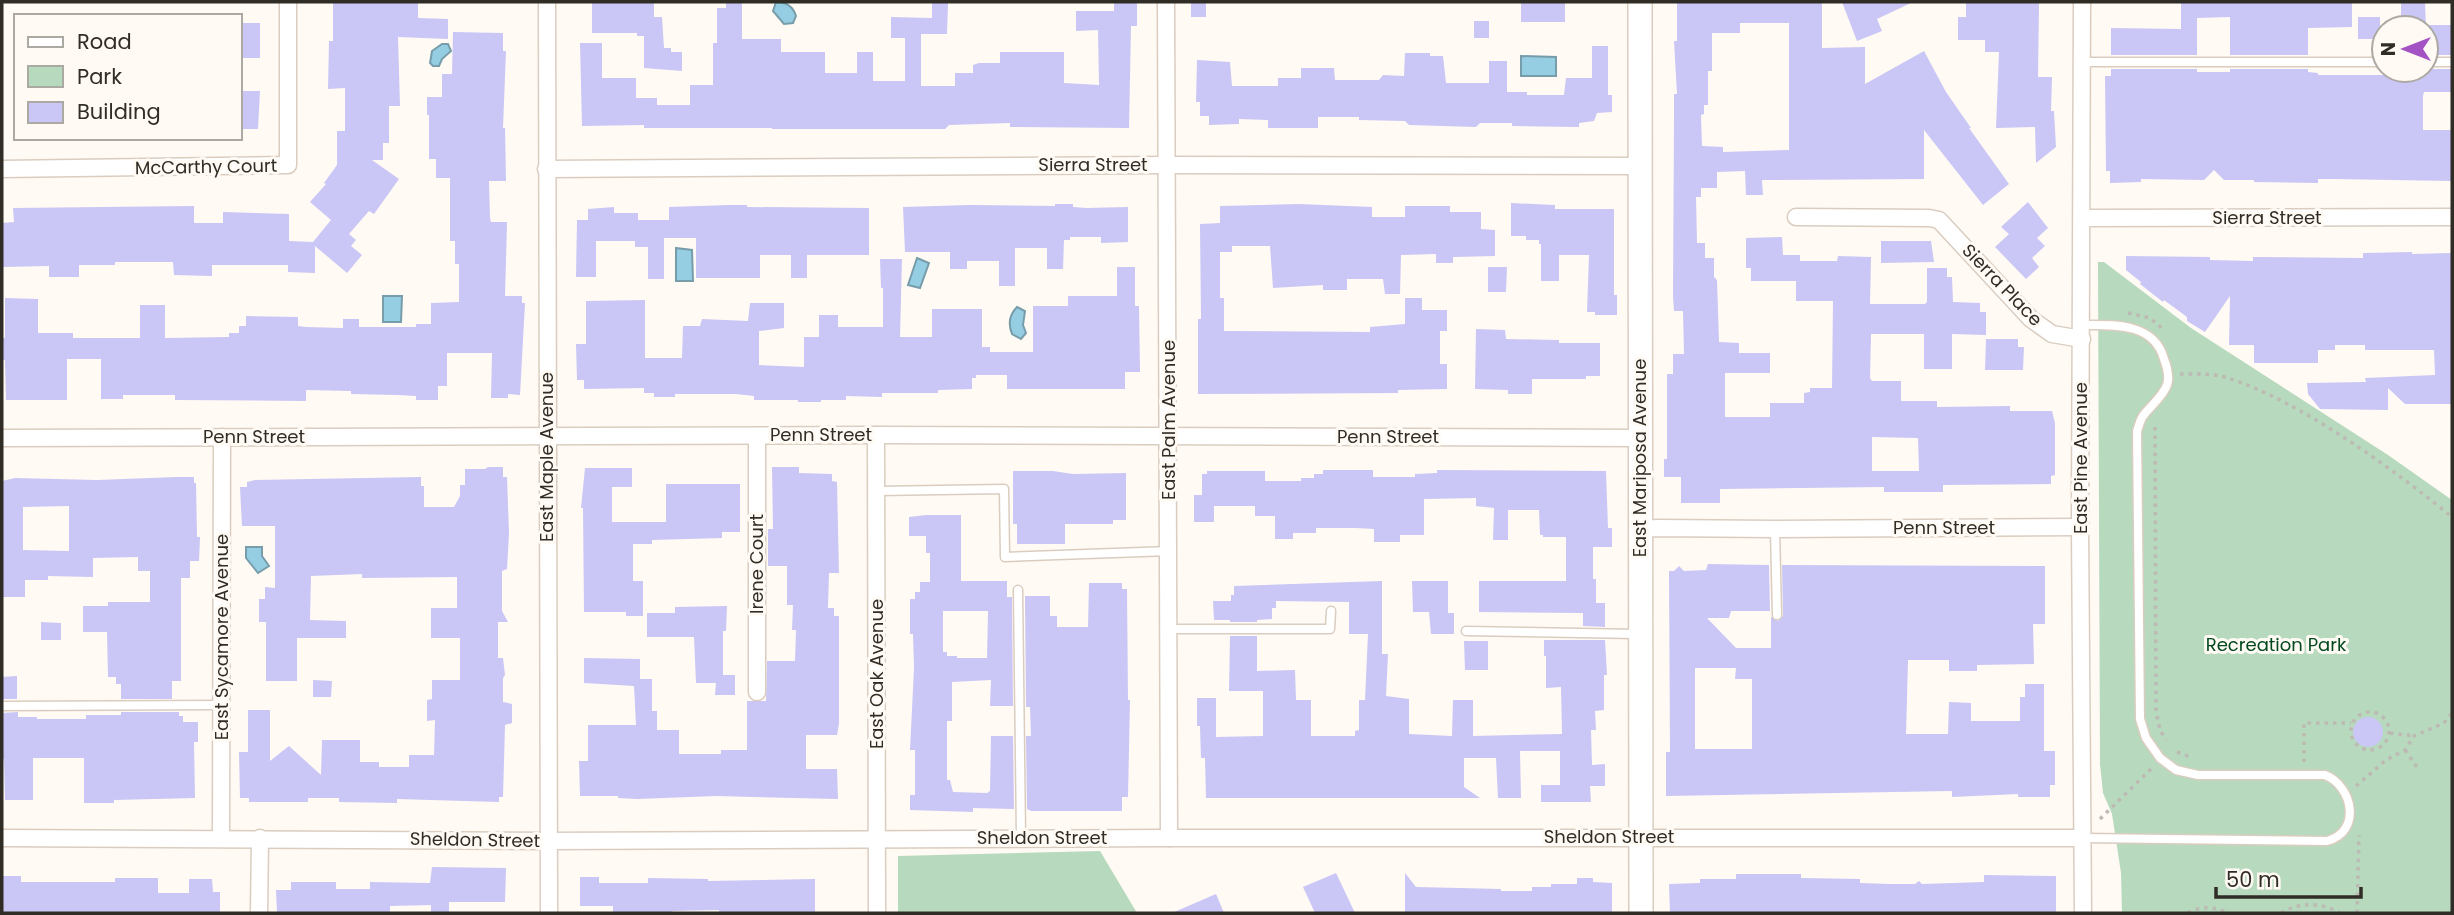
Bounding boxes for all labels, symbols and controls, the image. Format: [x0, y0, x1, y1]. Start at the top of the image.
legend [14, 14, 242, 140]
north arrow [2370, 14, 2440, 84]
text: Road [77, 27, 132, 56]
text: N [2375, 42, 2402, 56]
text: Park [77, 62, 122, 91]
text: Building [77, 97, 161, 126]
street label: Sierra Street [1038, 152, 1148, 177]
street label: McCarthy Court [135, 153, 277, 180]
street label: Sierra Street [2212, 205, 2322, 230]
street label: Sierra Place [1957, 238, 2048, 331]
street label: East Palm Avenue [1156, 340, 1181, 500]
street label: East Mariposa Avenue [1627, 359, 1652, 557]
street label: East Maple Avenue [534, 372, 559, 542]
street label: East Pine Avenue [2068, 382, 2093, 534]
street label: Penn Street [770, 422, 872, 447]
street label: Penn Street [203, 424, 305, 449]
street label: Penn Street [1337, 424, 1439, 449]
street label: Irene Court [744, 514, 769, 614]
street label: Penn Street [1893, 515, 1995, 540]
street label: East Sycamore Avenue [209, 534, 234, 740]
street label: East Oak Avenue [864, 599, 889, 749]
park label: Recreation Park [2206, 632, 2347, 657]
street label: Sheldon Street [1544, 824, 1674, 849]
street label: Sheldon Street [977, 825, 1107, 850]
street label: Sheldon Street [410, 826, 540, 853]
scale bar [2216, 856, 2361, 900]
text: 50 m [2226, 865, 2280, 894]

